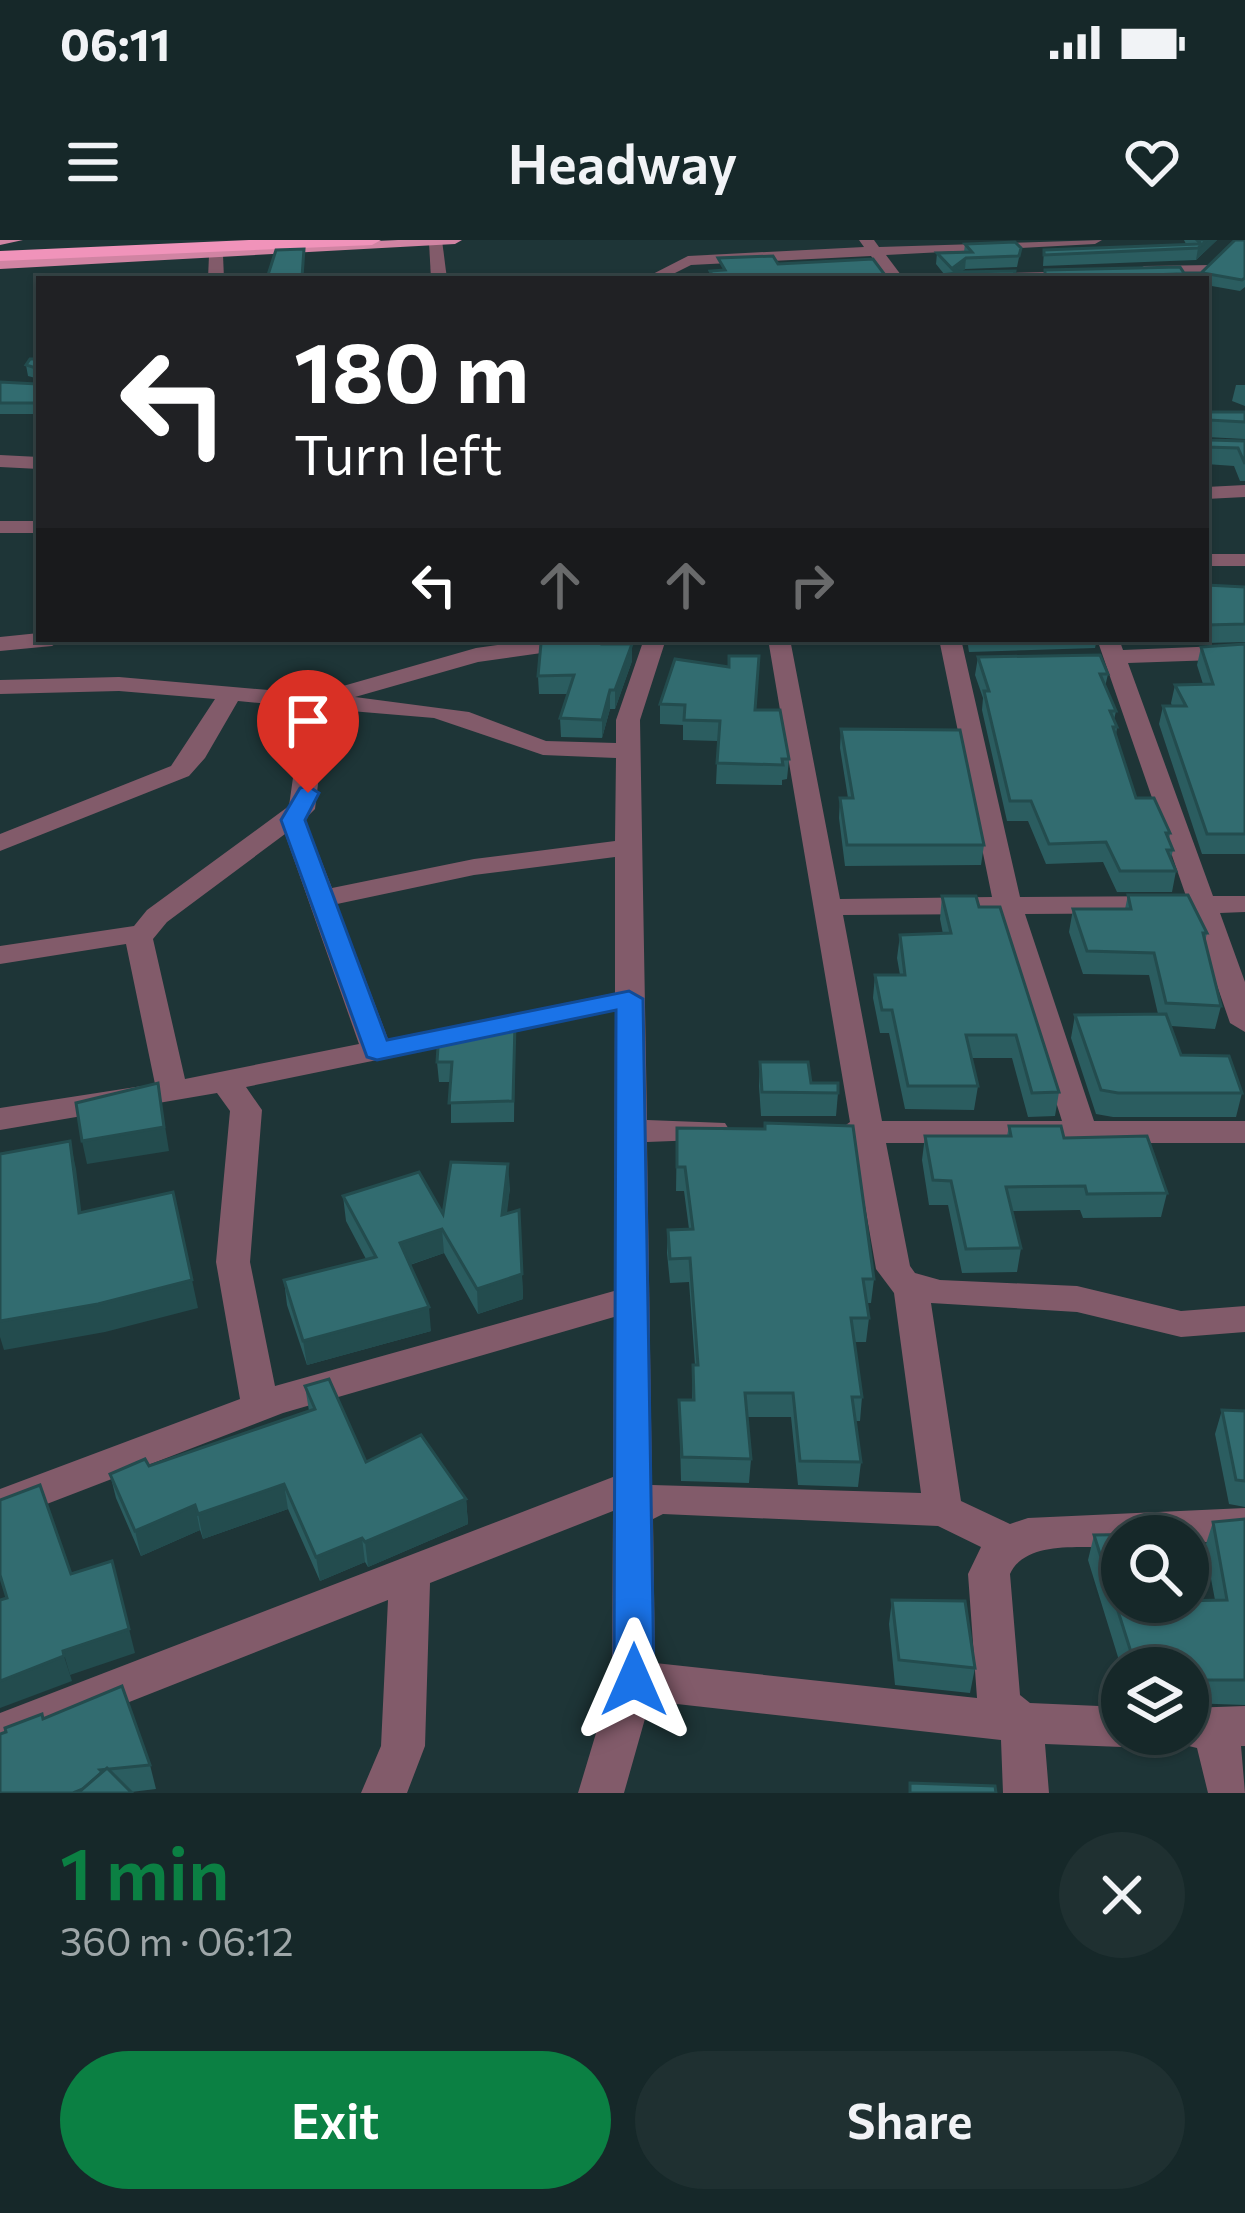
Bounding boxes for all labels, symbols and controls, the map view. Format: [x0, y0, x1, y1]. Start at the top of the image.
text: 06:11 [60, 15, 170, 70]
icon: menu [60, 129, 126, 195]
text: Headway [508, 129, 737, 195]
icon: heart [1119, 129, 1185, 195]
text: 180 m [294, 318, 529, 420]
icon: left [96, 324, 252, 480]
text: Turn left [294, 420, 502, 486]
icon: left [401, 552, 467, 618]
icon: ahead [527, 552, 593, 618]
icon: ahead [653, 552, 719, 618]
icon: right [779, 552, 845, 618]
pin [257, 670, 359, 793]
icon: arrive [275, 688, 341, 754]
map controls [1101, 1515, 1209, 1755]
button: search [1101, 1515, 1209, 1623]
position arrow [571, 1617, 697, 1743]
button: layers [1101, 1647, 1209, 1755]
text: 1 min [60, 1827, 230, 1915]
button: close [1059, 1832, 1185, 1958]
text: 360 m · 06:12 [60, 1916, 294, 1964]
button: Exit [60, 2051, 611, 2189]
button: Share [635, 2051, 1185, 2189]

